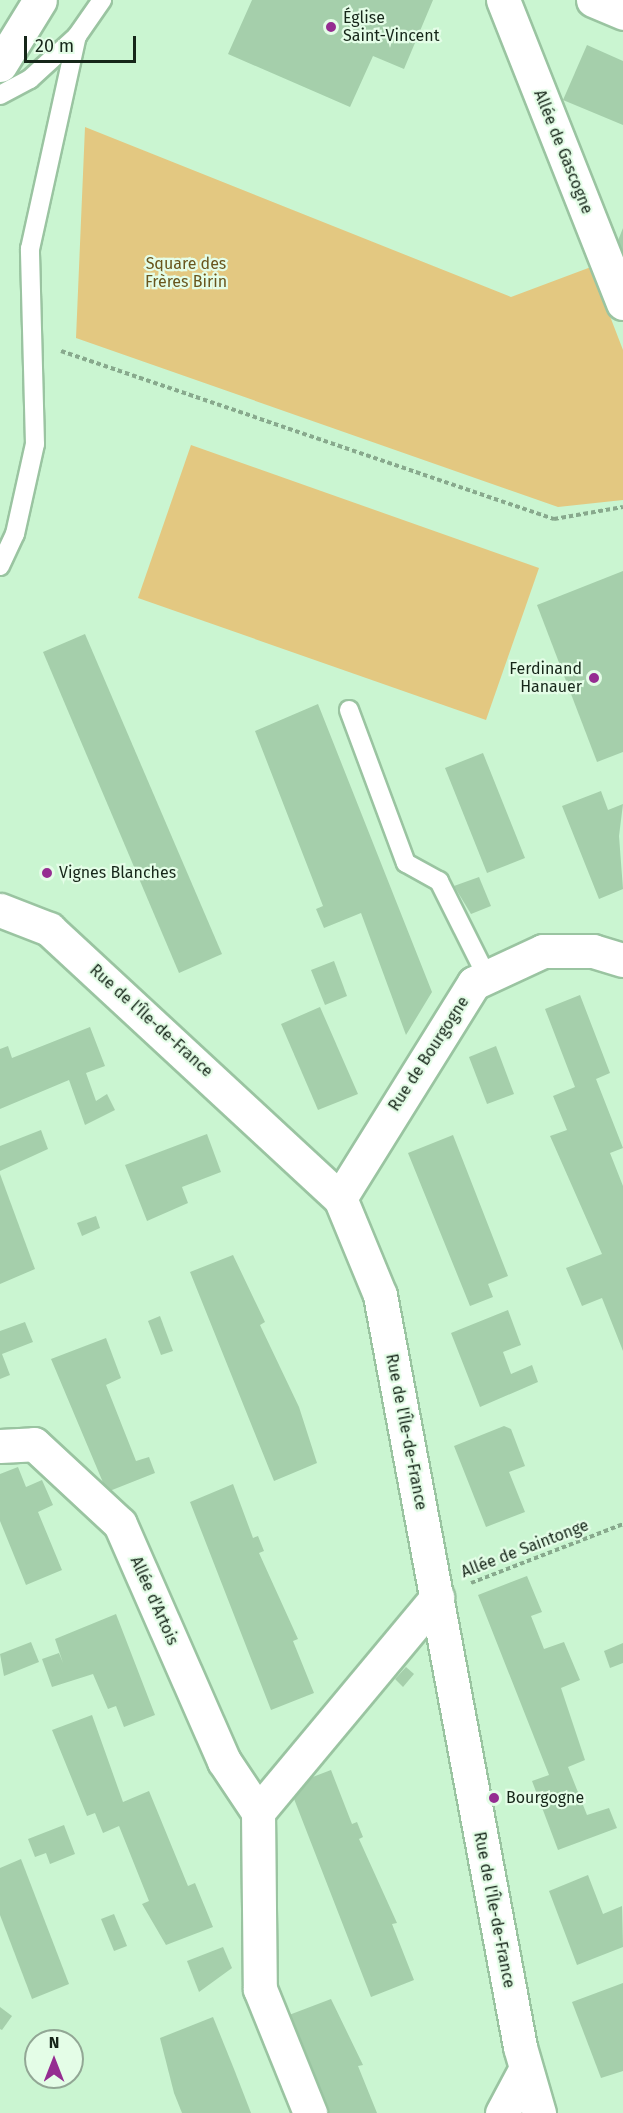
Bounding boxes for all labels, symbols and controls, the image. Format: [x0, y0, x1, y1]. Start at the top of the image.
place label: Église Saint-Vincent [343, 8, 439, 46]
marker: Église Saint-Vincent [324, 20, 338, 34]
scale bar [27, 24, 140, 62]
text: 20 m [35, 35, 74, 57]
street label: Allée de Gascogne [529, 87, 597, 217]
park label: Square des Frères Birin [145, 254, 227, 292]
place label: Ferdinand Hanauer [509, 659, 582, 697]
marker: Ferdinand Hanauer [587, 671, 601, 685]
place label: Vignes Blanches [59, 863, 176, 883]
marker: Vignes Blanches [40, 866, 54, 880]
street label: Rue de l'Île-de-France [86, 961, 216, 1081]
street label: Rue de Bourgogne [385, 993, 473, 1115]
street label: Rue de l'Île-de-France [381, 1352, 431, 1512]
street label: Allée de Saintonge [459, 1516, 591, 1582]
street label: Allée d'Artois [126, 1554, 182, 1648]
place label: Bourgogne [506, 1788, 584, 1808]
marker: Bourgogne [487, 1791, 501, 1805]
street label: Rue de l'Île-de-France [469, 1830, 519, 1990]
north arrow [24, 2029, 84, 2089]
text: N [49, 2033, 59, 2052]

